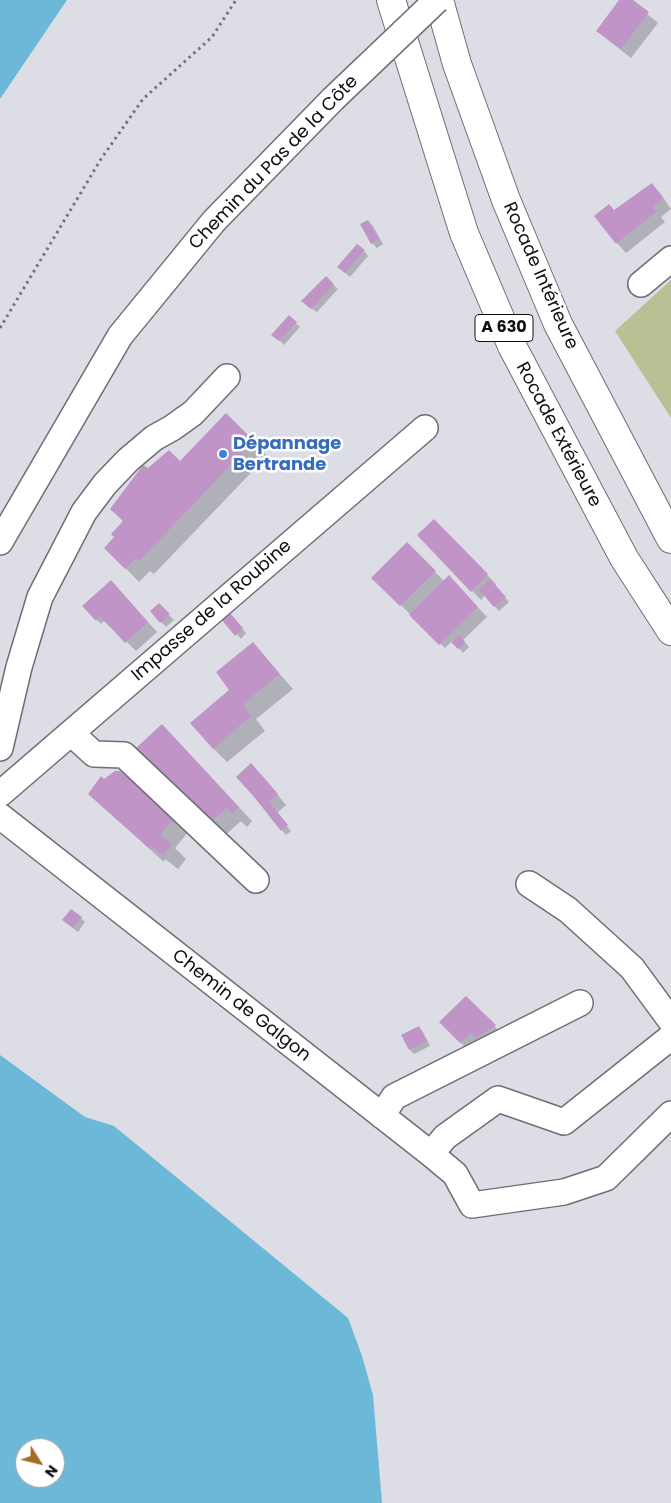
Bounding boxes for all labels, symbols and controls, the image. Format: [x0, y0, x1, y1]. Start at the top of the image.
street label: Chemin du Pas de la Côte [185, 71, 363, 255]
street label: Rocade Intérieure [498, 199, 582, 353]
road number: A 630 [475, 314, 533, 342]
street label: Rocade Extérieure [511, 359, 605, 511]
place label: Dépannage Bertrande [233, 433, 341, 476]
marker: Dépannage Bertrande [217, 448, 229, 460]
street label: Impasse de la Roubine [128, 536, 296, 686]
street label: Chemin de Galgon [167, 945, 315, 1067]
north arrow [15, 1438, 65, 1488]
text: N [40, 1461, 63, 1481]

